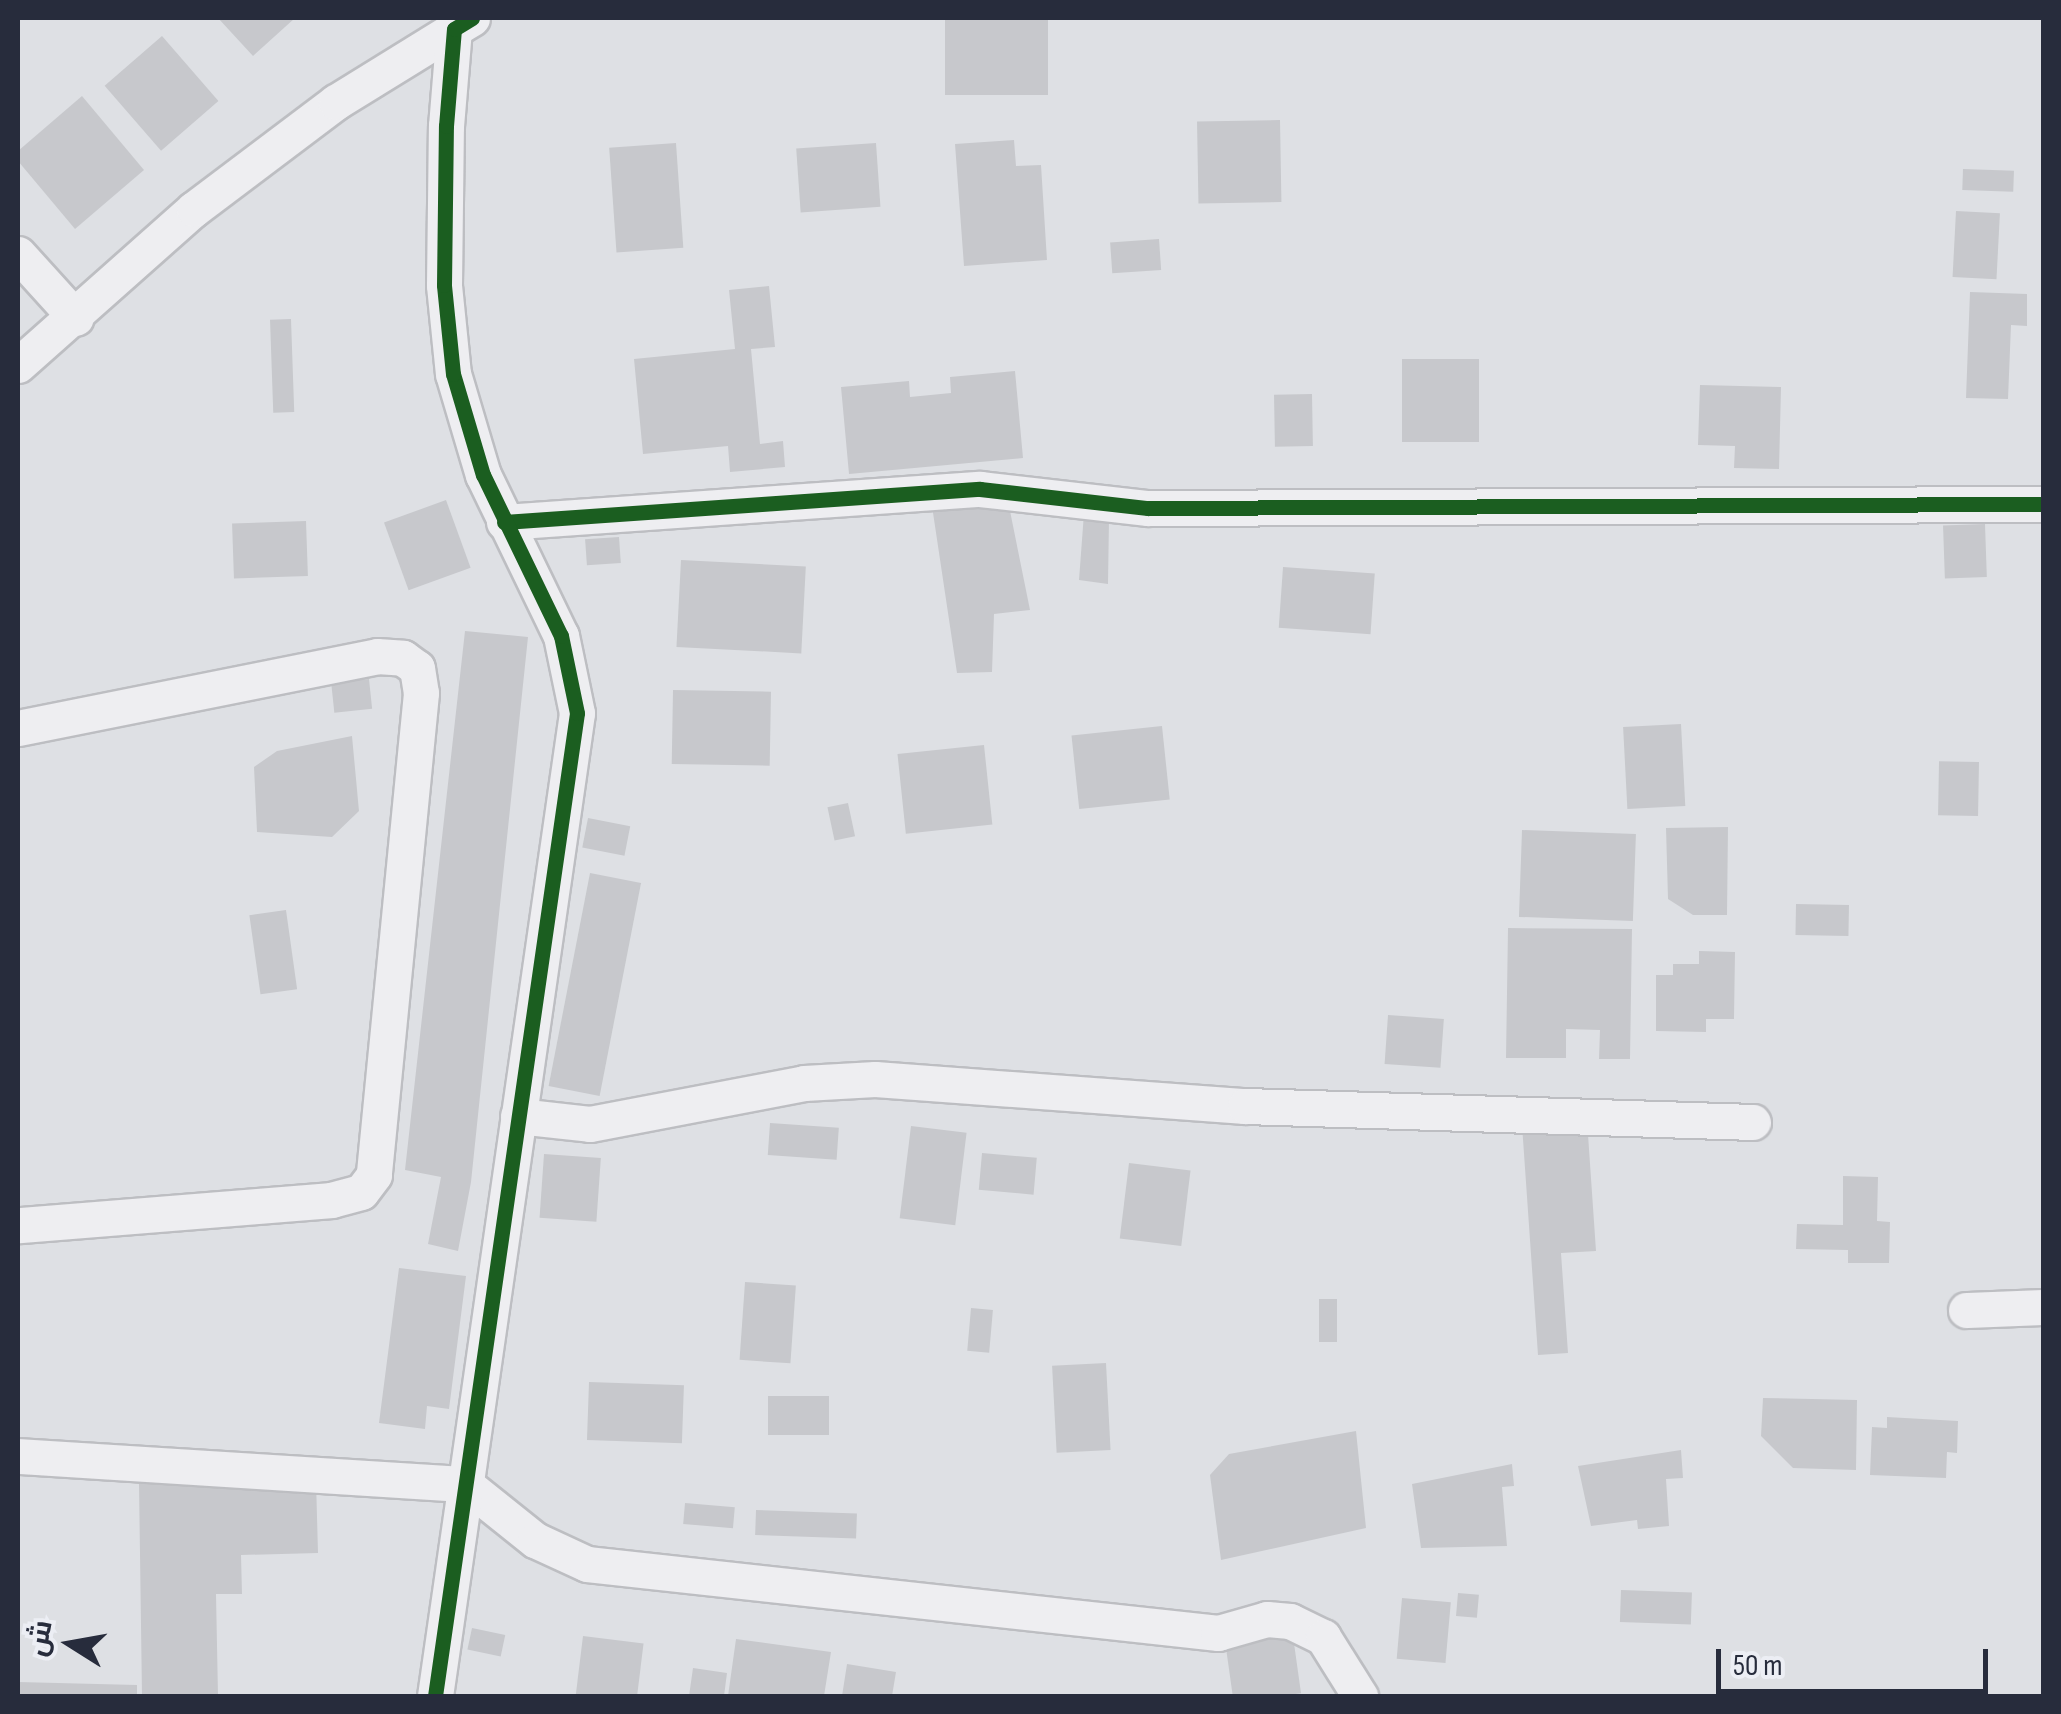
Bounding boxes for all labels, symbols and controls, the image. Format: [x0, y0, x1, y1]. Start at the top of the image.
north arrow [20, 1594, 120, 1694]
text: ش [20, 1617, 60, 1659]
scale bar [1721, 1629, 1994, 1691]
text: 50 m [1733, 1648, 1782, 1684]

